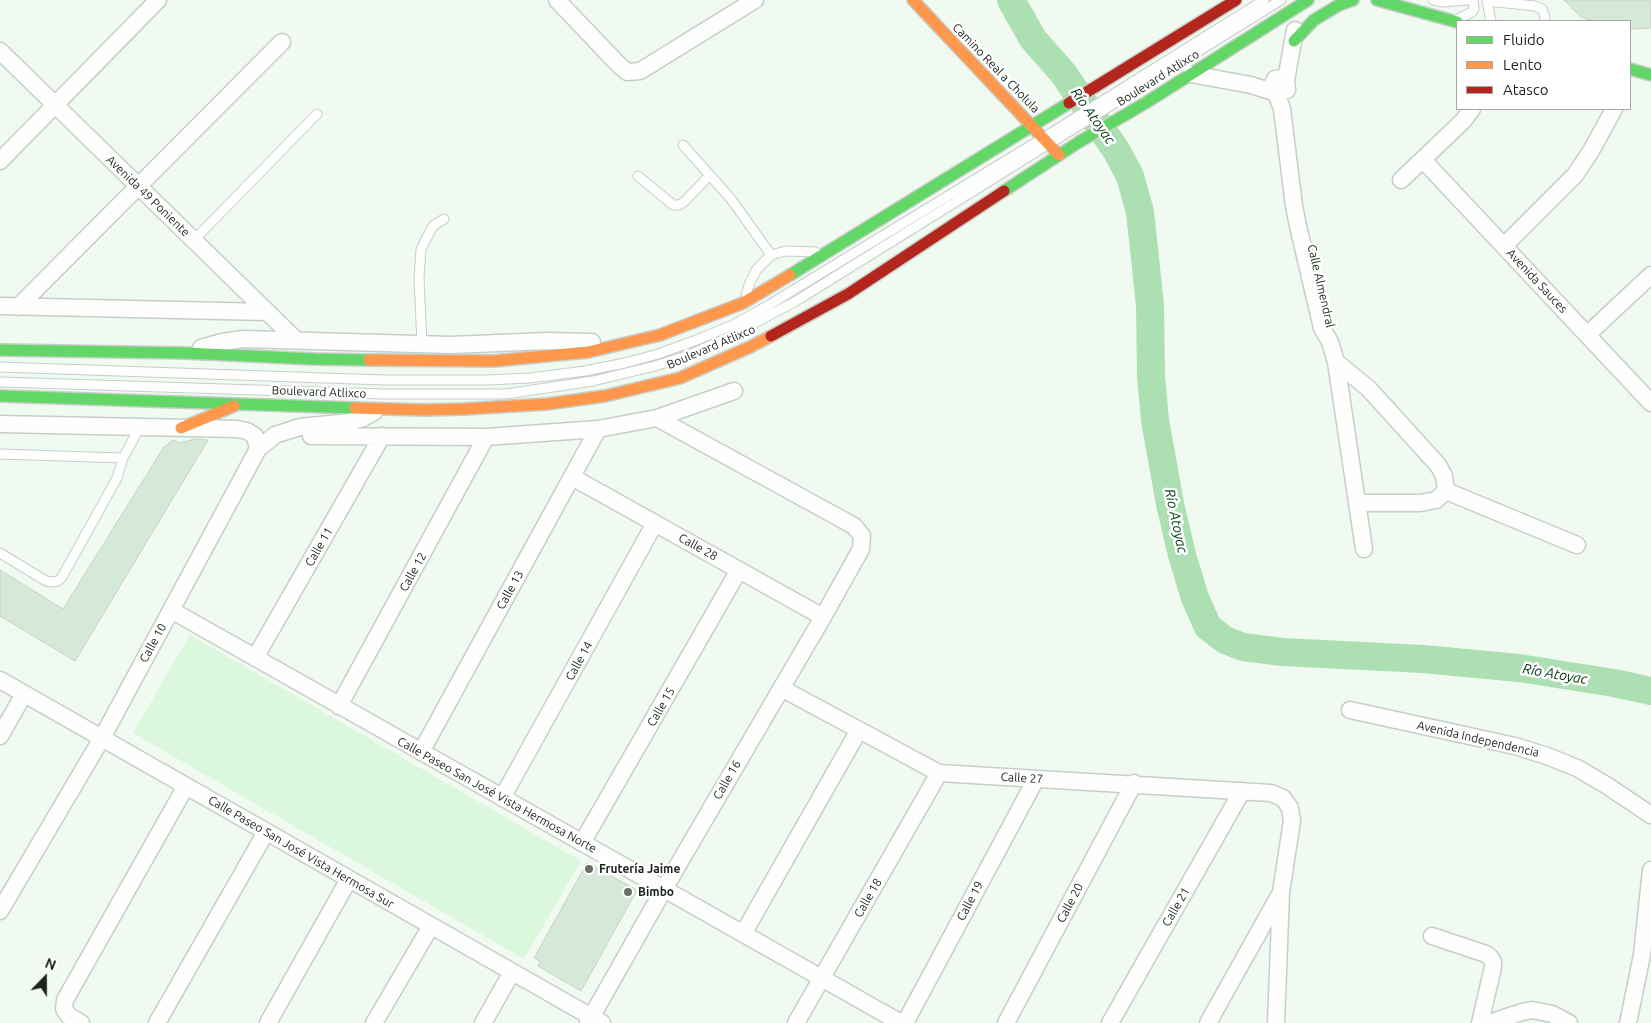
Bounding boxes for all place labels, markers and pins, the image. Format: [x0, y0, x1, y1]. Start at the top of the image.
place label: Frutería Jaime [599, 862, 680, 876]
marker: Frutería Jaime [583, 863, 595, 875]
place label: Bimbo [638, 885, 674, 899]
marker: Bimbo [622, 886, 634, 898]

